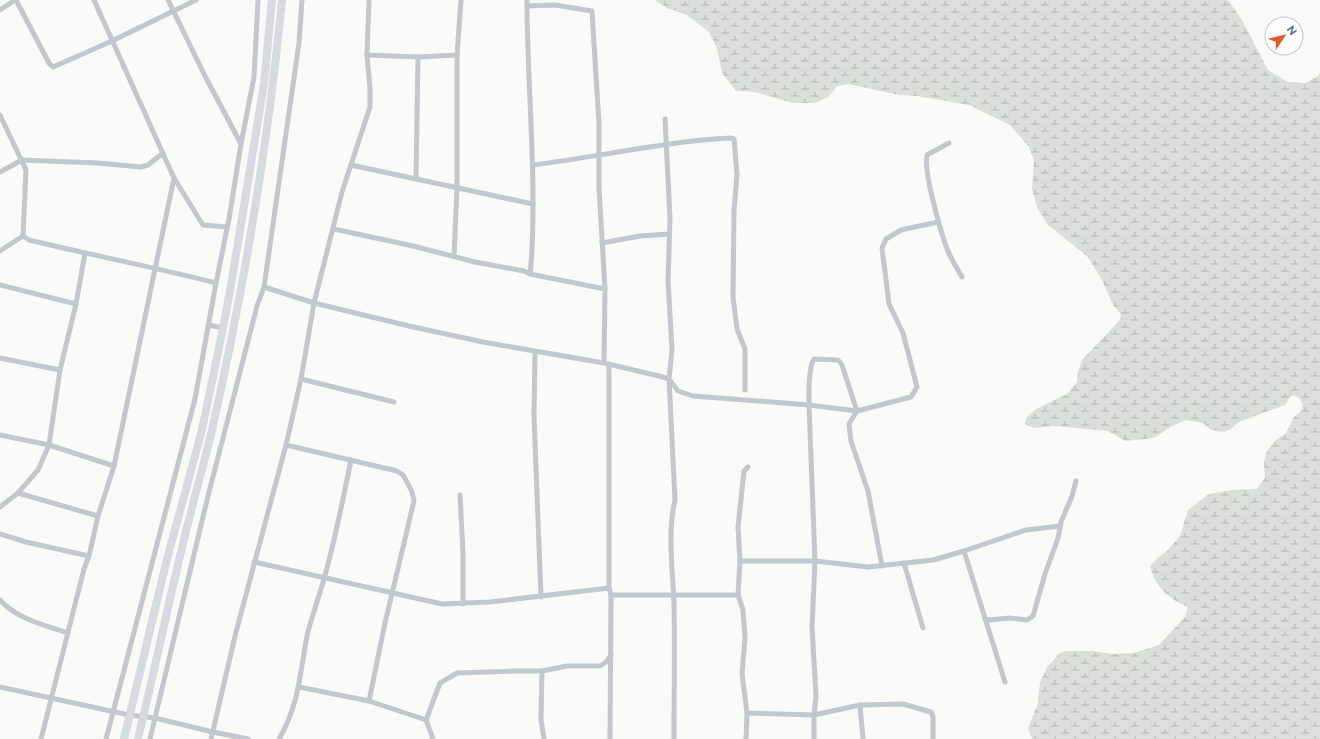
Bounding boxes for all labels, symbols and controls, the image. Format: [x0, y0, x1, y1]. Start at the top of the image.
north arrow [1264, 16, 1304, 56]
text: N [1284, 23, 1300, 38]

